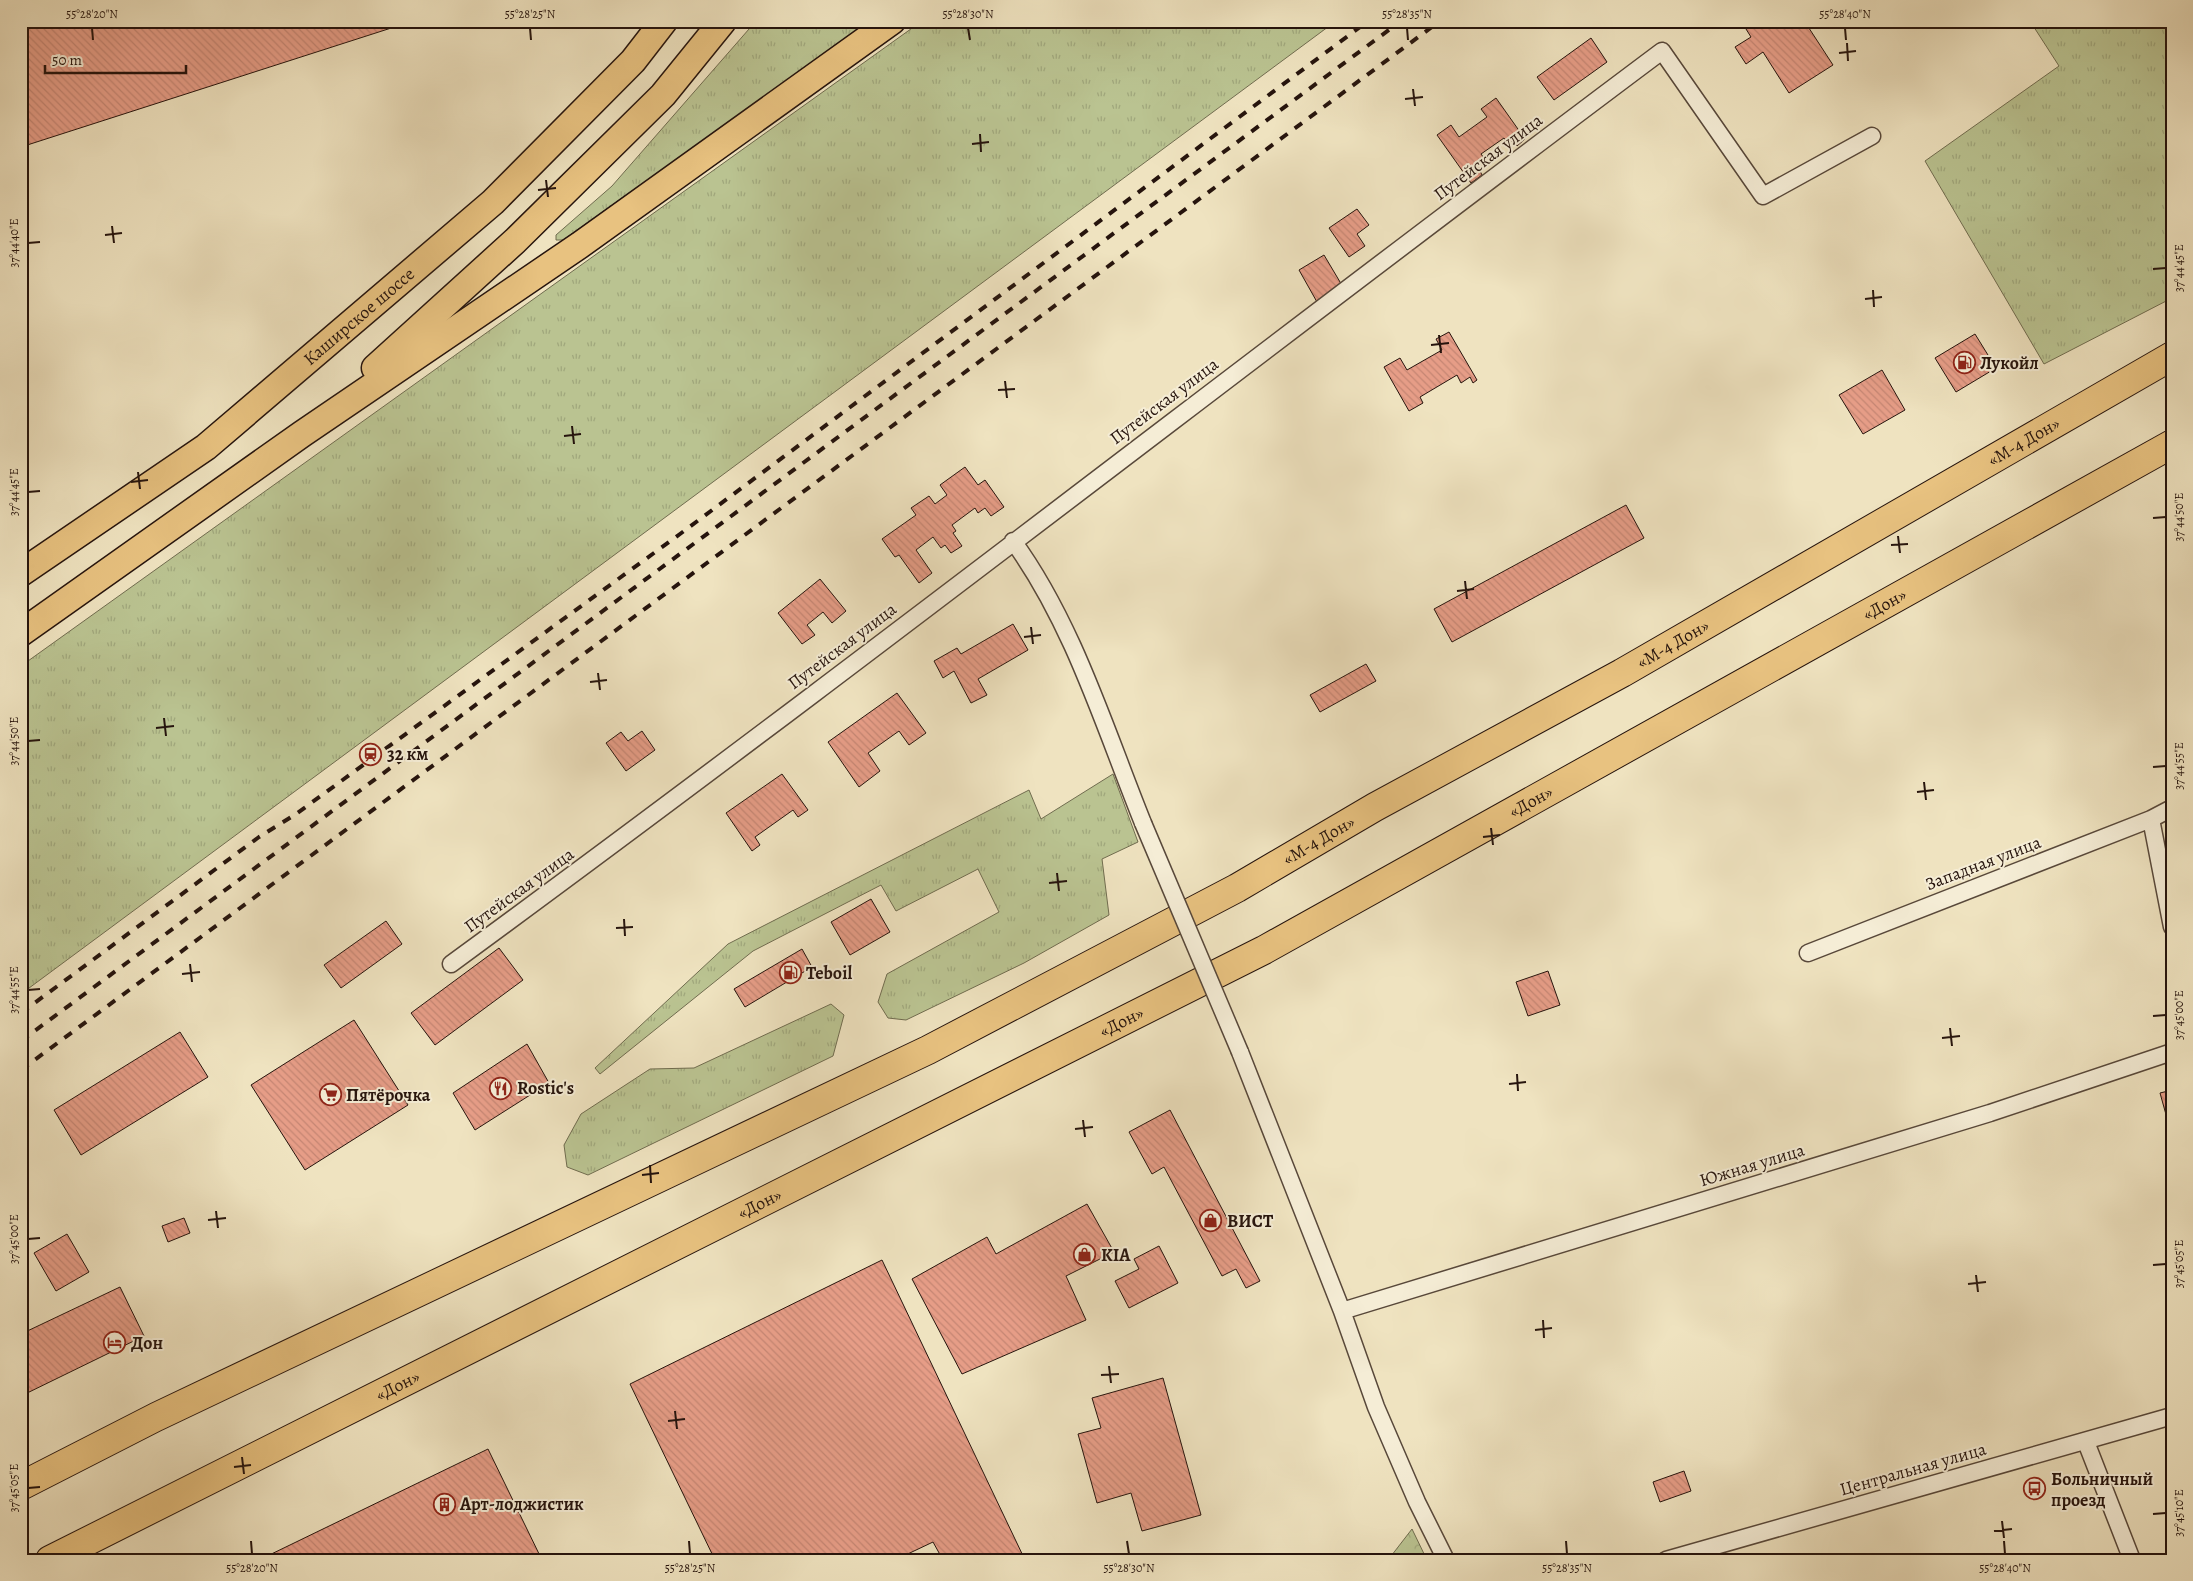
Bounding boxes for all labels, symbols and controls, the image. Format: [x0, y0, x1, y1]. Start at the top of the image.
text: 55°28'20"N [66, 6, 118, 22]
text: 55°28'25"N [505, 6, 556, 22]
text: 55°28'30"N [942, 6, 994, 22]
text: 55°28'35"N [1382, 6, 1432, 22]
text: 55°28'40"N [1819, 6, 1871, 22]
scale bar [45, 42, 186, 74]
text: 50 m [52, 50, 82, 70]
street label: Путейская улица [1429, 108, 1548, 206]
text: 37°44'40"E [6, 218, 22, 268]
text: 37°44'45"E [2171, 244, 2187, 292]
street label: Каширское шоссе [298, 262, 420, 371]
fuel station icon: Лукойл [1952, 351, 1976, 375]
place label: Лукойл [1980, 351, 2039, 375]
street label: Путейская улица [1105, 352, 1224, 450]
street label: «М-4 Дон» [1983, 411, 2065, 472]
text: 37°44'45"E [6, 468, 22, 516]
text: 37°44'50"E [2171, 493, 2187, 541]
street label: «Дон» [1858, 582, 1911, 626]
street label: Путейская улица [783, 597, 902, 695]
street label: «М-4 Дон» [1632, 613, 1714, 674]
text: 37°44'50"E [6, 717, 22, 765]
station icon: 32 км [359, 742, 383, 766]
place label: 32 км [387, 742, 428, 766]
text: 37°44'55"E [2171, 742, 2187, 790]
street label: «Дон» [1505, 779, 1557, 823]
street label: «М-4 Дон» [1278, 809, 1359, 871]
street label: Западная улица [1922, 830, 2045, 896]
street label: Путейская улица [459, 842, 579, 938]
fuel station icon: Teboil [778, 961, 802, 985]
place label: Teboil [806, 961, 852, 985]
text: 37°44'55"E [6, 966, 22, 1014]
text: 37°45'00"E [2171, 990, 2187, 1040]
street label: «Дон» [1095, 1000, 1148, 1043]
restaurant icon: Rostic's [489, 1076, 513, 1100]
place label: Rostic's [517, 1076, 574, 1100]
supermarket icon: Пятёрочка [318, 1083, 342, 1107]
place label: Пятёрочка [346, 1083, 431, 1107]
street label: Южная улица [1697, 1137, 1808, 1192]
street label: «Дон» [733, 1182, 786, 1225]
shop icon: ВИСТ [1199, 1209, 1223, 1233]
place label: ВИСТ [1227, 1209, 1274, 1233]
text: 37°45'00"E [6, 1214, 22, 1264]
text: 37°45'05"E [2171, 1240, 2187, 1288]
shop icon: KIA [1073, 1243, 1097, 1267]
place label: KIA [1101, 1243, 1131, 1267]
hotel icon: Дон [103, 1331, 127, 1355]
place label: Дон [131, 1331, 163, 1355]
street label: «Дон» [371, 1364, 424, 1407]
street label: Центральная улица [1837, 1436, 1990, 1501]
text: 37°45'05"E [6, 1464, 22, 1512]
place label: Больничный проезд [2051, 1467, 2154, 1512]
bus stop icon: Больничный проезд [2023, 1477, 2047, 1501]
text: 37°45'10"E [2171, 1489, 2187, 1537]
building icon: Арт-лоджистик [432, 1492, 456, 1516]
place label: Арт-лоджистик [459, 1492, 584, 1516]
text: 55°28'20"N [226, 1560, 278, 1576]
text: 55°28'25"N [665, 1560, 716, 1576]
text: 55°28'30"N [1103, 1560, 1155, 1576]
text: 55°28'35"N [1542, 1560, 1592, 1576]
text: 55°28'40"N [1979, 1560, 2031, 1576]

